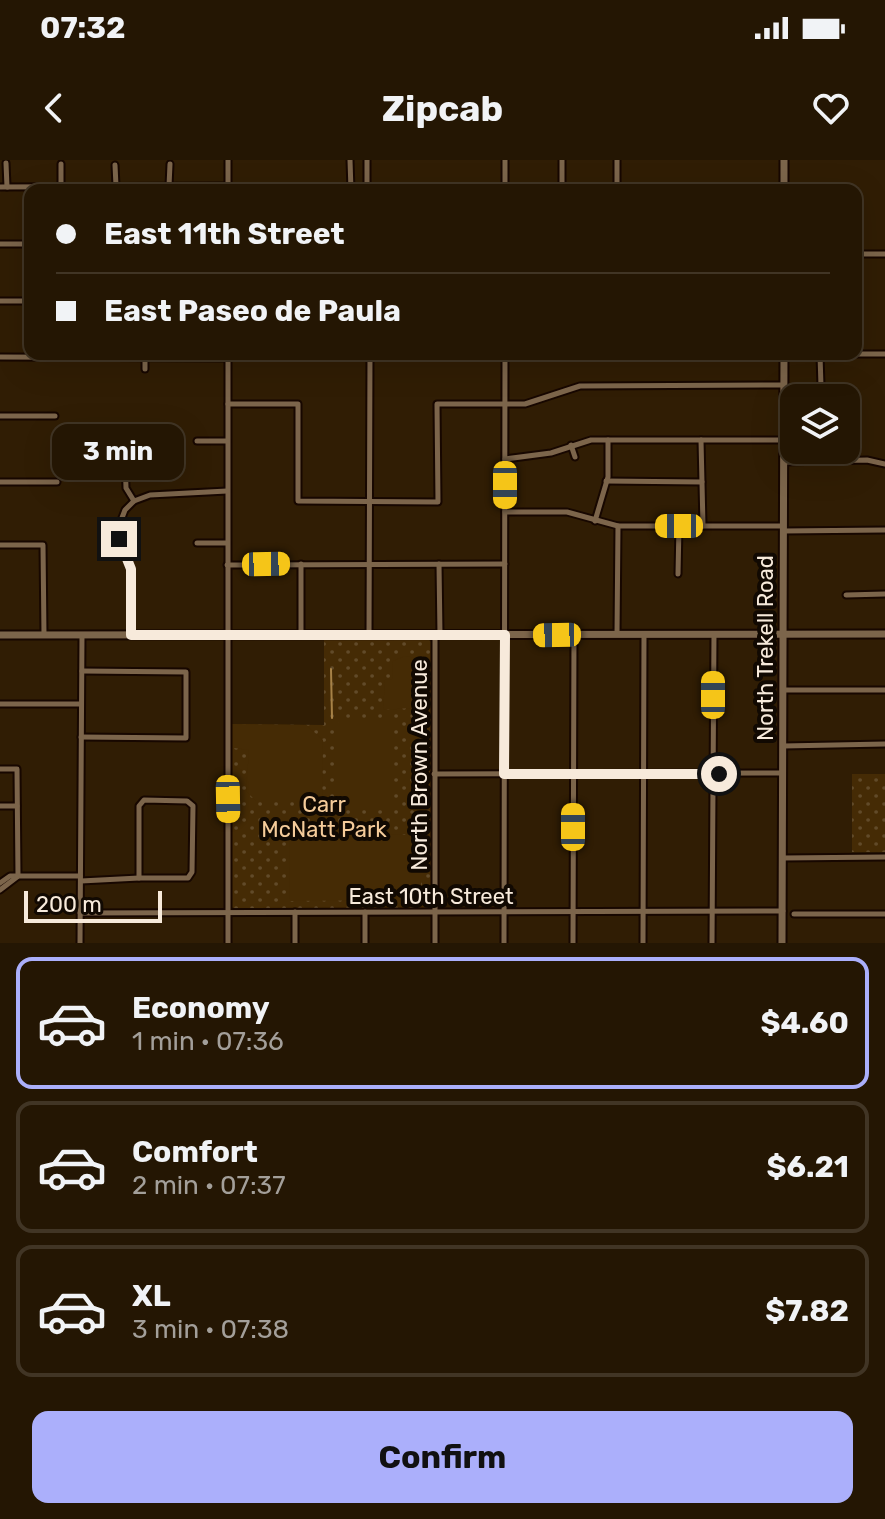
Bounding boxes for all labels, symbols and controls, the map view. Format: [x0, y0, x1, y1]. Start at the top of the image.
text: 07:32 [40, 10, 126, 46]
icon: back [32, 86, 76, 130]
icon: heart [809, 86, 853, 130]
text: Zipcab [382, 87, 503, 130]
text: East 11th Street [104, 216, 345, 252]
text: East Paseo de Paula [104, 293, 401, 329]
map controls [780, 384, 860, 464]
button: layers [780, 384, 860, 464]
callout: 3 min [53, 423, 185, 479]
text: 3 min [83, 436, 153, 467]
car [493, 461, 517, 509]
car [655, 514, 703, 538]
route end [101, 521, 137, 557]
car [242, 552, 290, 576]
street label: North Trekell Road [752, 555, 779, 741]
car [533, 623, 581, 647]
street label: North Brown Avenue [406, 659, 433, 871]
car [701, 671, 725, 719]
route start [701, 756, 737, 792]
car [216, 775, 240, 823]
park label: Carr McNatt Park [261, 791, 387, 843]
car [561, 803, 585, 851]
street label: East 10th Street [348, 883, 514, 910]
scale bar [24, 887, 162, 923]
text: 200 m [36, 891, 102, 918]
icon: car [36, 987, 108, 1059]
text: Economy [132, 990, 270, 1026]
text: $4.60 [760, 1005, 849, 1041]
text: 1 min · 07:36 [132, 1026, 284, 1057]
icon: car [36, 1131, 108, 1203]
text: Comfort [132, 1134, 258, 1170]
text: $6.21 [767, 1149, 849, 1185]
text: 2 min · 07:37 [132, 1170, 286, 1201]
icon: car [36, 1275, 108, 1347]
text: XL [132, 1278, 171, 1314]
text: $7.82 [765, 1293, 849, 1329]
text: 3 min · 07:38 [132, 1314, 289, 1345]
button: Confirm [32, 1411, 853, 1503]

